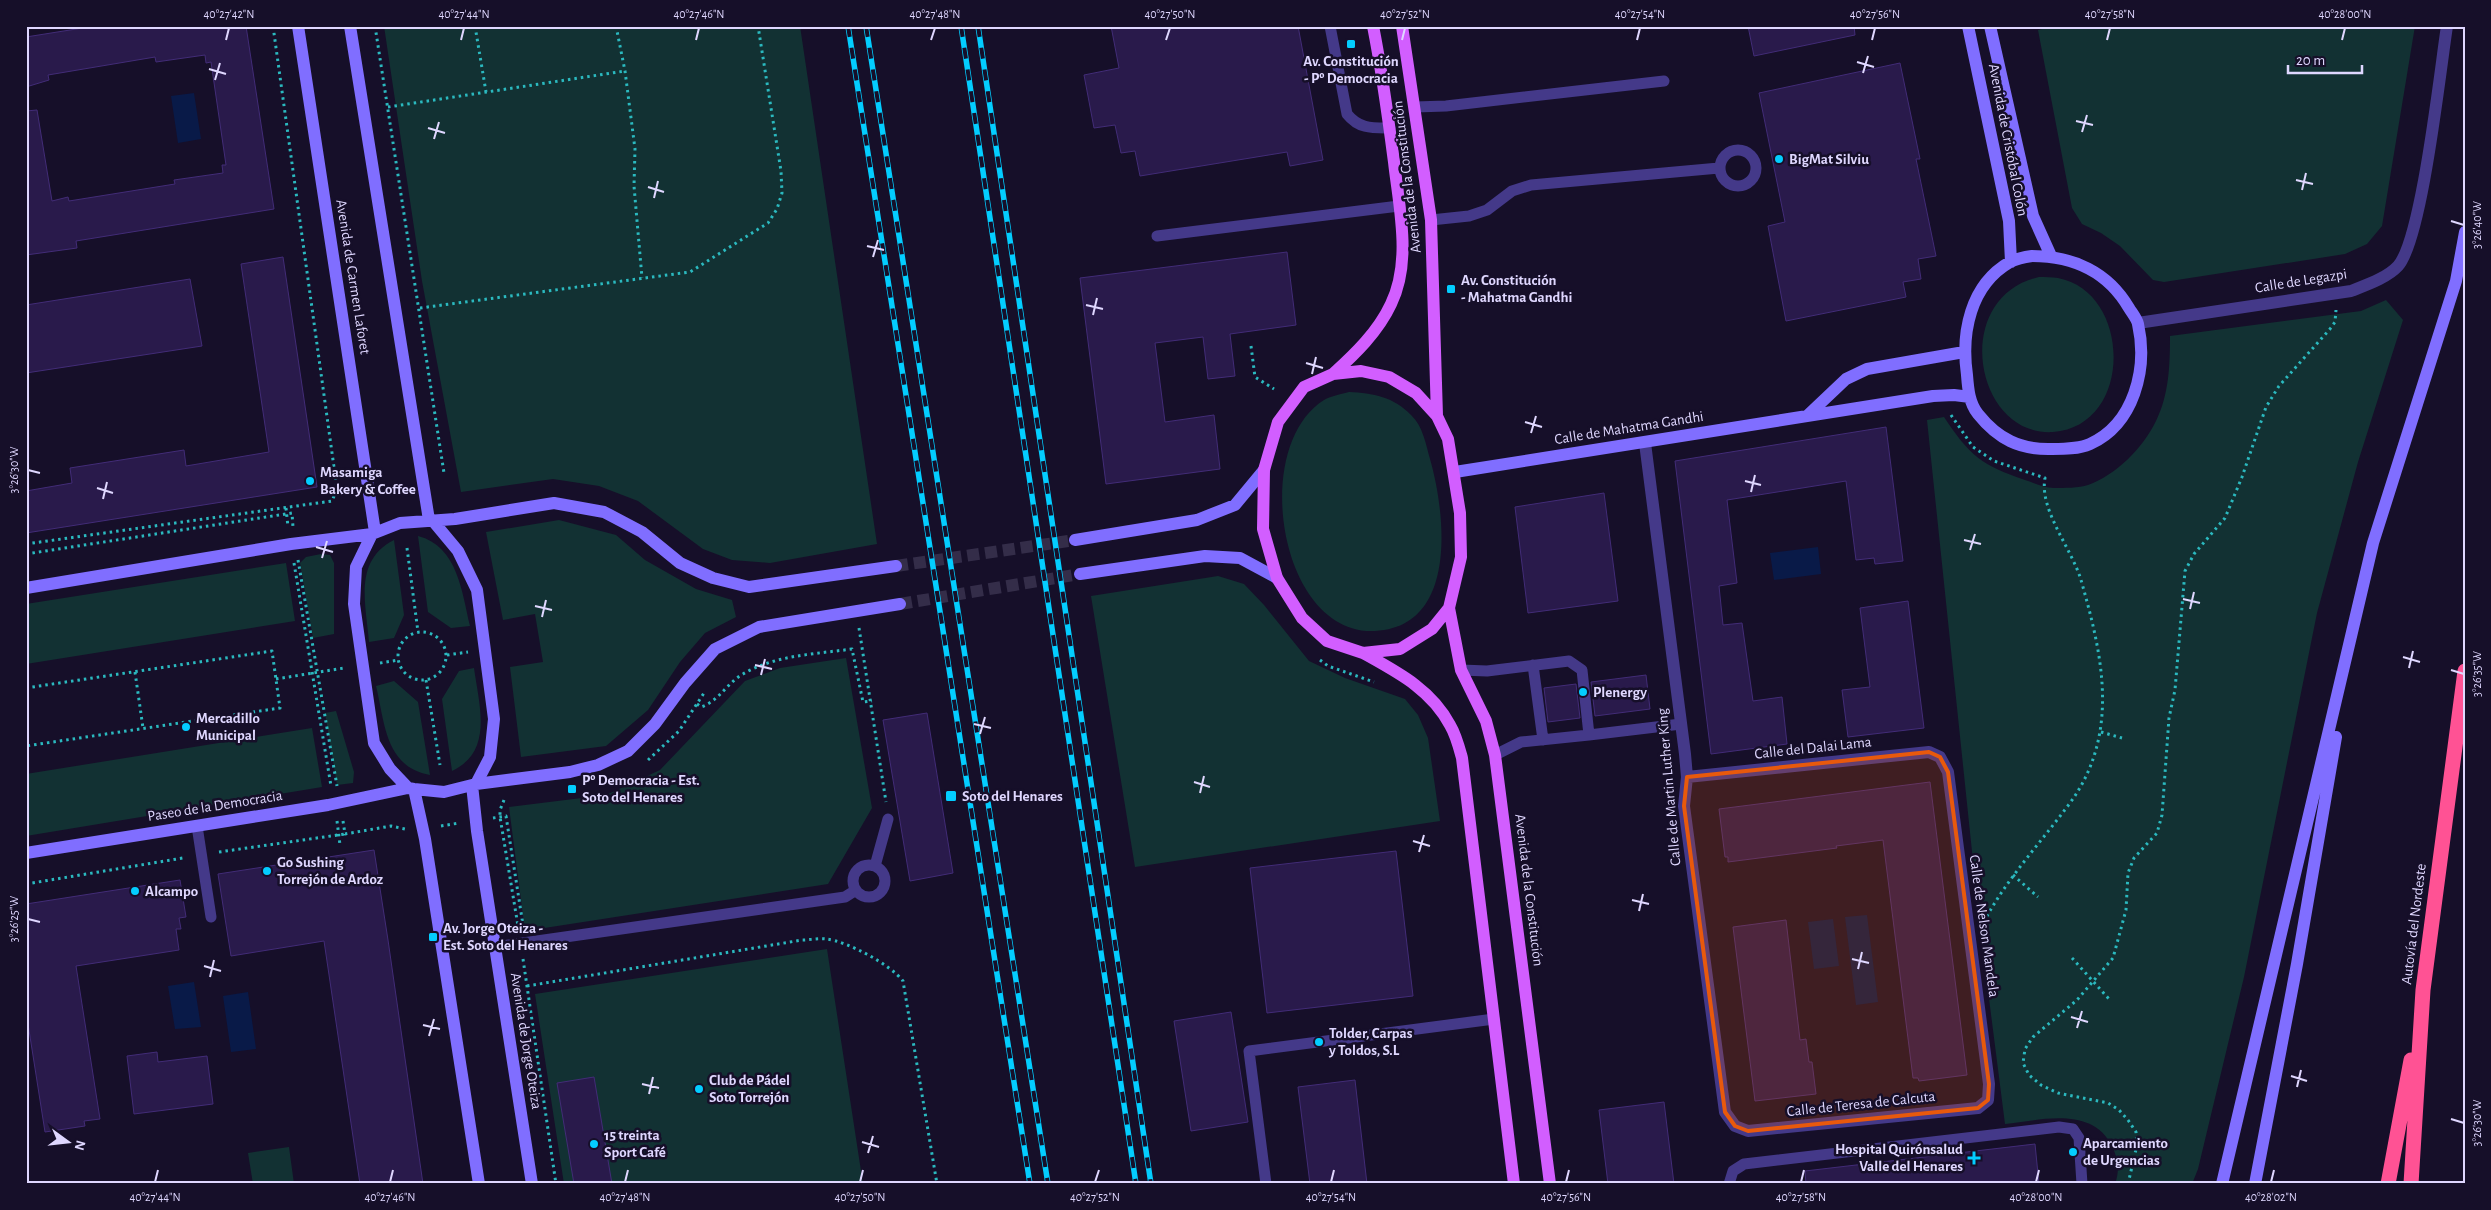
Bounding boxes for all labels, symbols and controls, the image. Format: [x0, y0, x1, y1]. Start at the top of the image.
text: 40°27'42"N [204, 8, 254, 20]
text: 40°27'44"N [438, 8, 490, 20]
text: 40°27'46"N [673, 8, 725, 20]
text: 40°27'48"N [909, 8, 961, 20]
text: 40°27'50"N [1145, 8, 1196, 20]
text: 40°27'52"N [1380, 8, 1430, 20]
text: 40°27'54"N [1615, 8, 1665, 20]
text: 40°27'56"N [1850, 8, 1900, 20]
text: 40°27'58"N [2085, 8, 2135, 20]
text: 40°28'00"N [2319, 8, 2372, 20]
marker: Av. Constitución - Pº Democracia [1345, 38, 1357, 50]
scale bar [2288, 42, 2362, 74]
text: 20 m [2296, 53, 2325, 68]
place label: Av. Constitución - Pº Democracia [1303, 54, 1399, 86]
street label: Avenida de Cristóbal Colón [1986, 63, 2030, 217]
street label: Avenida de la Constitución [1390, 100, 1424, 254]
place label: BigMat Silviu [1789, 152, 1869, 167]
marker: BigMat Silviu [1773, 153, 1785, 165]
street label: Avenida de Carmen Laforet [333, 198, 373, 356]
text: 3°26'40"W [2471, 201, 2483, 249]
street label: Calle de Legazpi [2254, 266, 2348, 296]
place label: Av. Constitución - Mahatma Gandhi [1461, 273, 1572, 305]
marker: Av. Constitución - Mahatma Gandhi [1445, 283, 1457, 295]
street label: Calle de Mahatma Gandhi [1553, 409, 1705, 447]
text: 3°26'30"W [8, 446, 20, 494]
place label: Masamiga Bakery & Coffee [320, 465, 416, 497]
marker: Masamiga Bakery & Coffee [304, 475, 316, 487]
text: 3°26'35"W [2471, 651, 2483, 697]
place label: Plenergy [1593, 685, 1647, 700]
marker: Plenergy [1577, 686, 1589, 698]
street label: Calle de Martin Luther King [1655, 707, 1683, 866]
place label: Mercadillo Municipal [196, 711, 260, 743]
marker: Mercadillo Municipal [180, 721, 192, 733]
street label: Calle del Dalai Lama [1754, 734, 1872, 762]
place label: Pº Democracia - Est. Soto del Henares [582, 773, 700, 805]
marker: Pº Democracia - Est. Soto del Henares [566, 783, 578, 795]
street label: Paseo de la Democracia [146, 788, 284, 824]
marker: Soto del Henares [944, 789, 958, 803]
place label: Soto del Henares [962, 789, 1063, 804]
street label: Avenida de la Constitución [1512, 813, 1546, 967]
street label: Calle de Nelson Mandela [1967, 854, 2001, 998]
place label: Go Sushing Torrejón de Ardoz [277, 855, 383, 887]
street label: Autovía del Nordeste [2399, 863, 2429, 985]
marker: Go Sushing Torrejón de Ardoz [261, 865, 273, 877]
place label: Alcampo [145, 884, 198, 899]
marker: Alcampo [129, 885, 141, 897]
text: 3°26'25"W [8, 896, 20, 942]
place label: Av. Jorge Oteiza - Est. Soto del Henares [443, 921, 568, 953]
marker: Av. Jorge Oteiza - Est. Soto del Henares [427, 931, 439, 943]
street label: Avenida de Jorge Oteiza [508, 972, 544, 1110]
place label: Tolder, Carpas y Toldos, S.L [1328, 1026, 1413, 1058]
marker: Tolder, Carpas y Toldos, S.L [1313, 1036, 1325, 1048]
place label: Club de Pádel Soto Torrejón [709, 1073, 790, 1105]
marker: Club de Pádel Soto Torrejón [693, 1083, 705, 1095]
street label: Calle de Teresa de Calcuta [1786, 1089, 1936, 1119]
text: 3°26'30"W [2471, 1099, 2483, 1147]
north arrow [42, 1118, 92, 1168]
place label: 15 treinta Sport Café [604, 1128, 666, 1160]
place label: Aparcamiento de Urgencias [2083, 1136, 2168, 1168]
marker: 15 treinta Sport Café [588, 1138, 600, 1150]
text: N [72, 1139, 88, 1152]
place label: Hospital Quirónsalud Valle del Henares [1835, 1142, 1963, 1174]
marker: Aparcamiento de Urgencias [2067, 1146, 2079, 1158]
marker: Hospital Quirónsalud Valle del Henares [1967, 1151, 1981, 1165]
text: 40°27'44"N [129, 1191, 181, 1203]
text: 40°27'46"N [364, 1191, 416, 1203]
text: 40°27'48"N [599, 1191, 651, 1203]
text: 40°27'50"N [835, 1191, 886, 1203]
text: 40°27'52"N [1070, 1191, 1120, 1203]
text: 40°27'54"N [1306, 1191, 1356, 1203]
text: 40°27'56"N [1541, 1191, 1591, 1203]
text: 40°27'58"N [1776, 1191, 1826, 1203]
text: 40°28'00"N [2010, 1191, 2063, 1203]
text: 40°28'02"N [2245, 1191, 2297, 1203]

